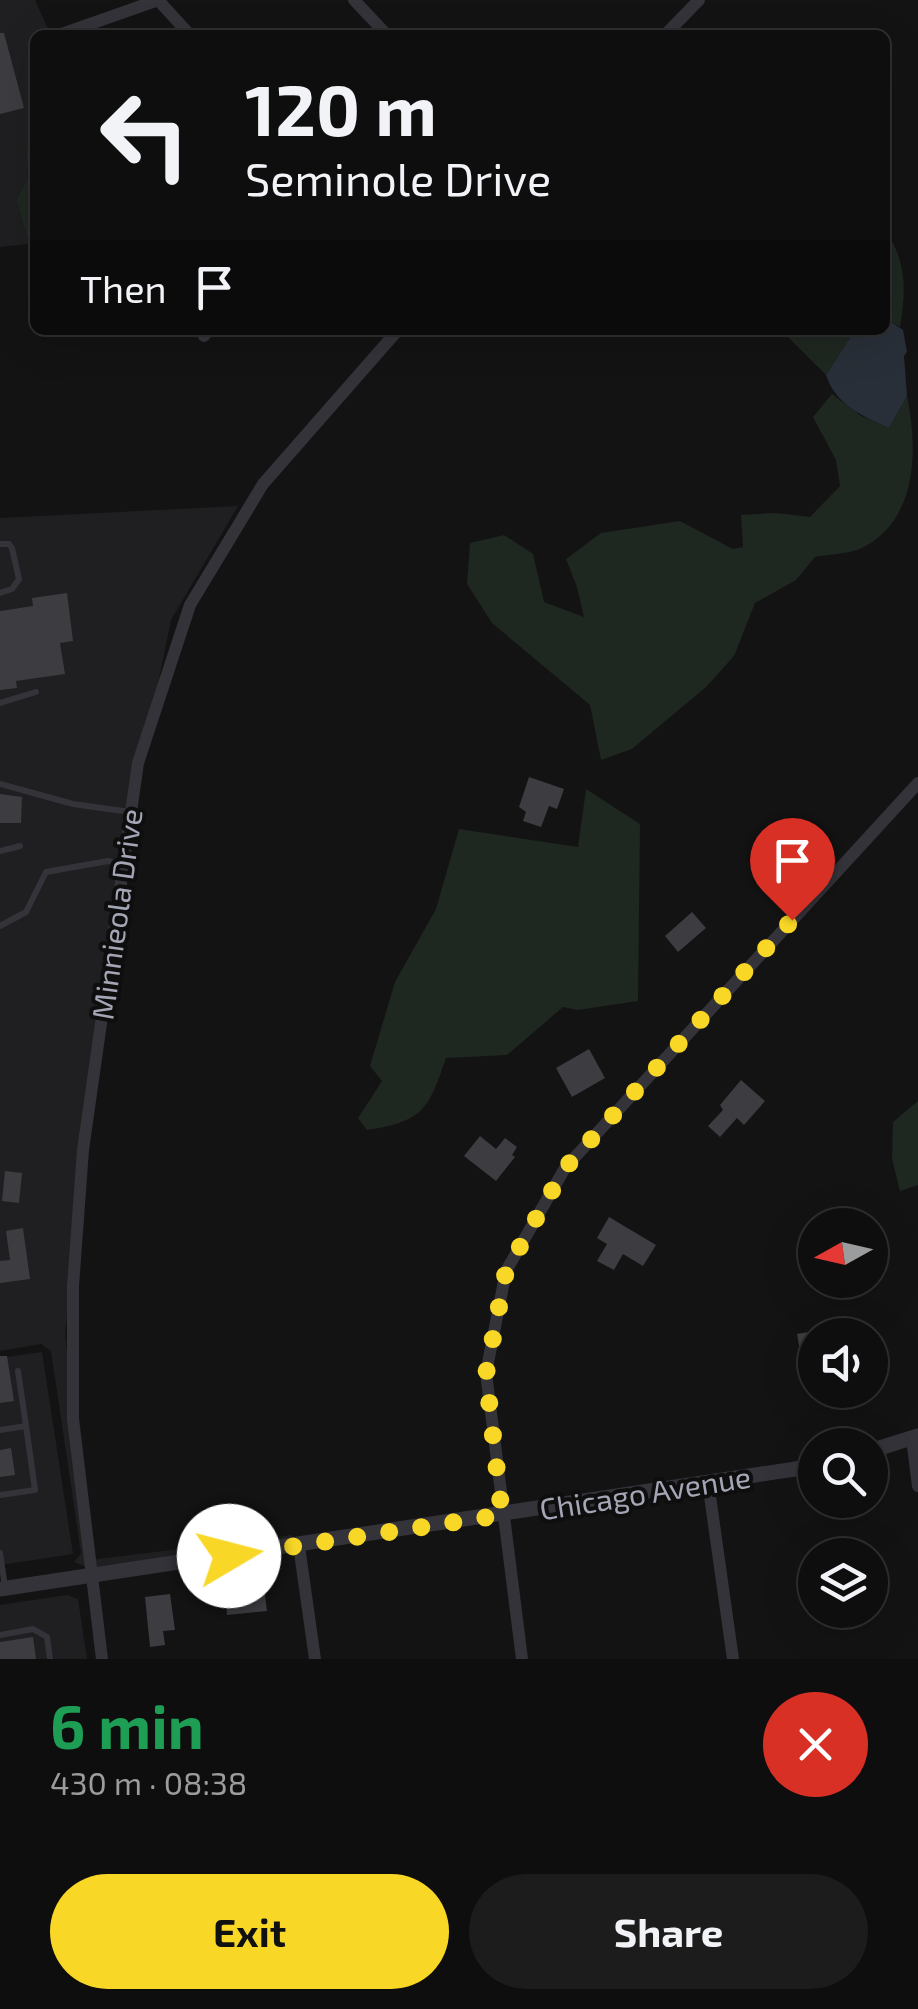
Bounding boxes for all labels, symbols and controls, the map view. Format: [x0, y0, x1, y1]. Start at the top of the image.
text: 120 m [245, 66, 437, 150]
icon: left [80, 70, 210, 200]
text: Seminole Drive [245, 151, 551, 205]
icon: arrive [187, 260, 242, 315]
text: Then [80, 265, 167, 311]
street label: Minnieola Drive [83, 806, 149, 1022]
pin [750, 818, 835, 921]
icon: arrive [765, 833, 820, 888]
north arrow [798, 1208, 888, 1298]
map controls [798, 1208, 888, 1628]
button: sound [798, 1318, 888, 1408]
button: search [798, 1428, 888, 1518]
street label: Chicago Avenue [537, 1458, 753, 1526]
position arrow [177, 1504, 281, 1608]
button: layers [798, 1538, 888, 1628]
text: 6 min [50, 1689, 204, 1761]
button: close [763, 1692, 868, 1797]
text: 430 m · 08:38 [50, 1763, 247, 1801]
button: Exit [50, 1874, 449, 1989]
button: Share [469, 1874, 868, 1989]

